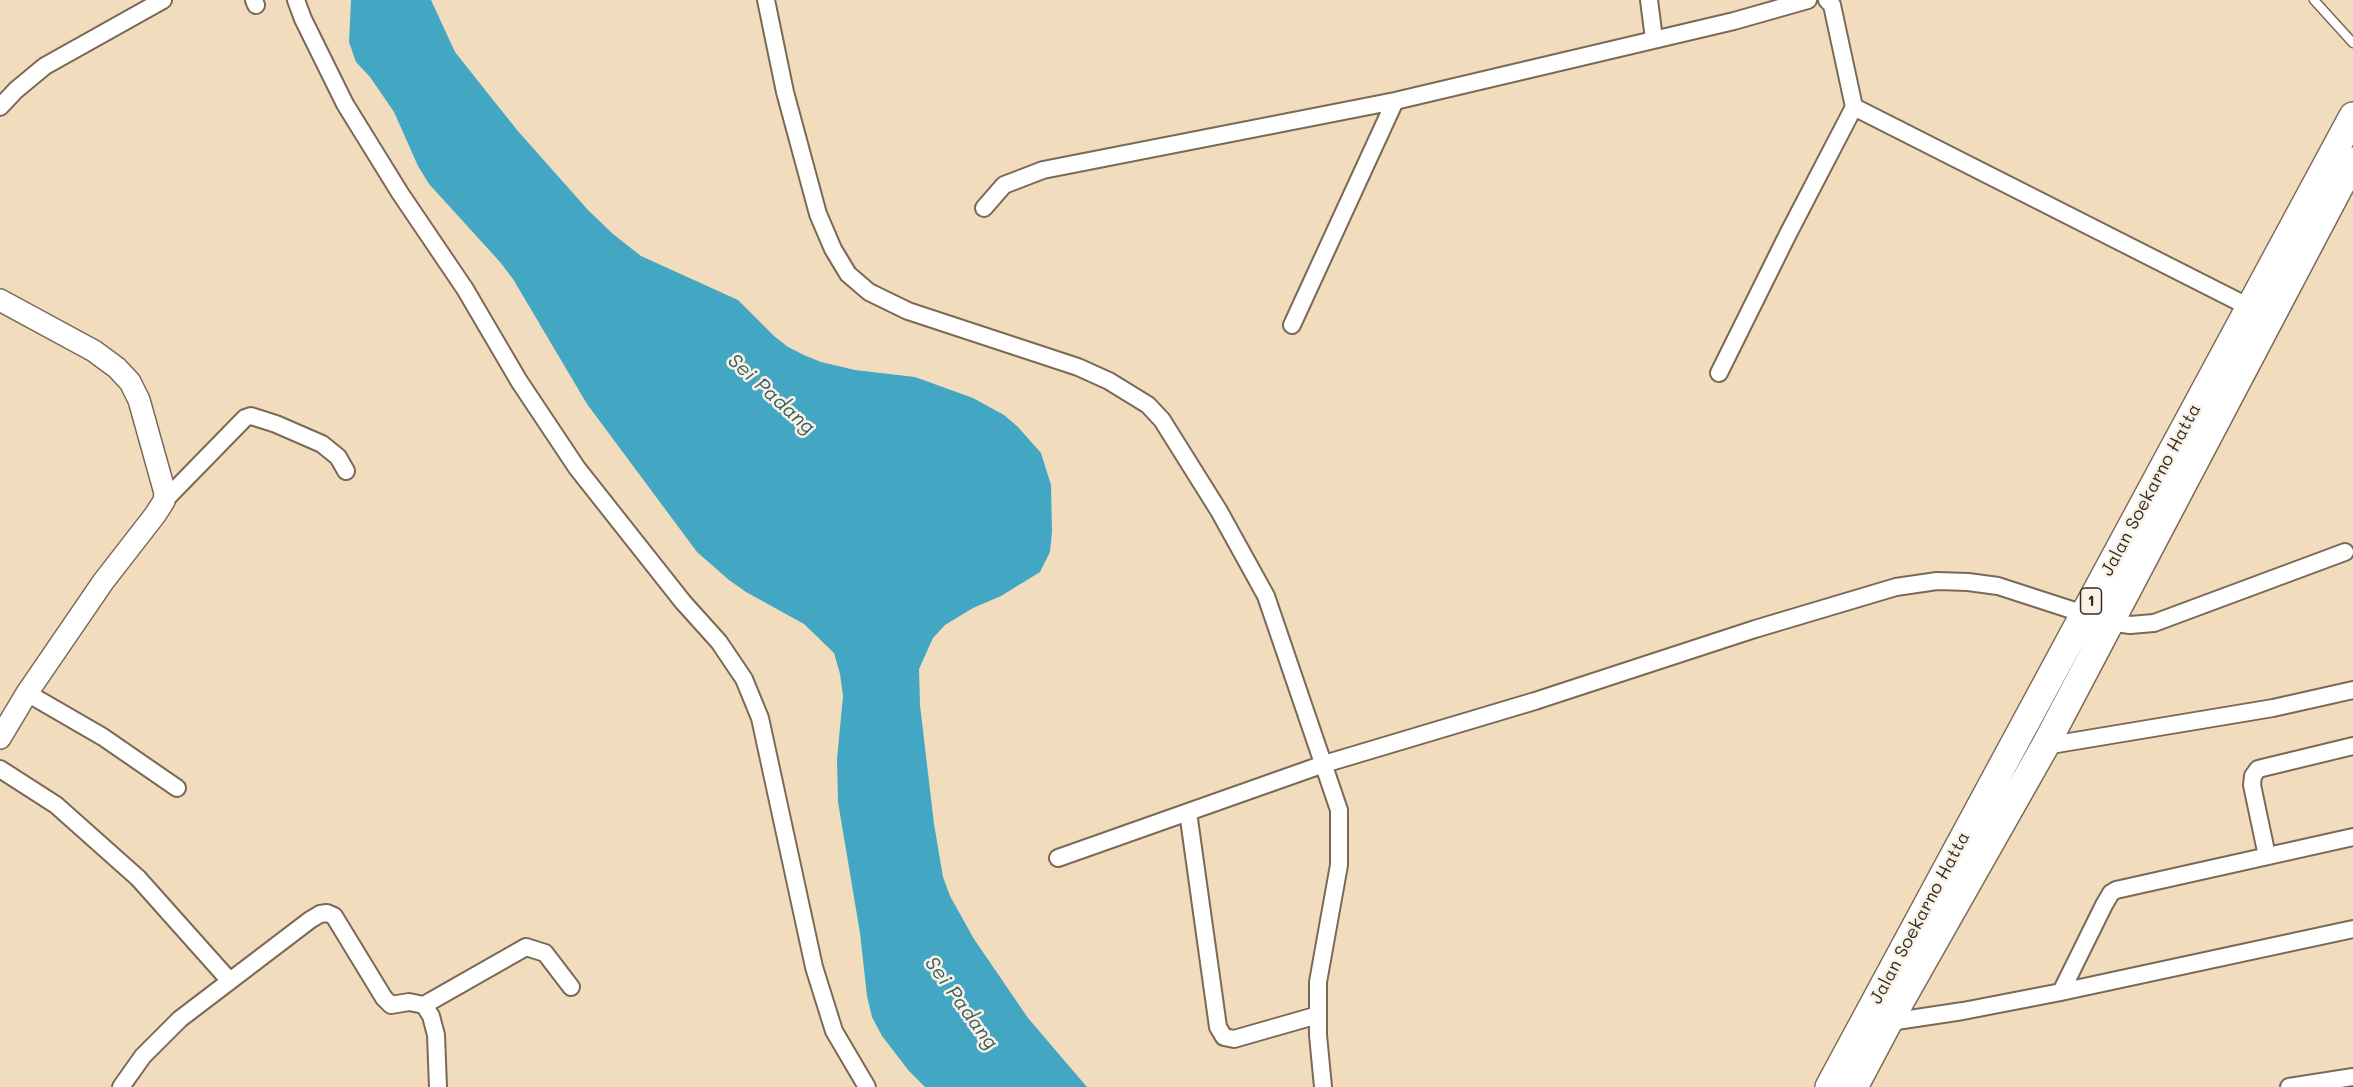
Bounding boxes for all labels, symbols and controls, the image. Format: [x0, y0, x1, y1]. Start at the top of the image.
water label: Sei Padang [723, 349, 819, 439]
street label: Jalan Soekarno Hatta [2096, 400, 2206, 580]
road number: 1 [2080, 588, 2102, 614]
street label: Jalan Soekarno Hatta [1865, 828, 1975, 1008]
water label: Sei Padang [919, 952, 1003, 1054]

